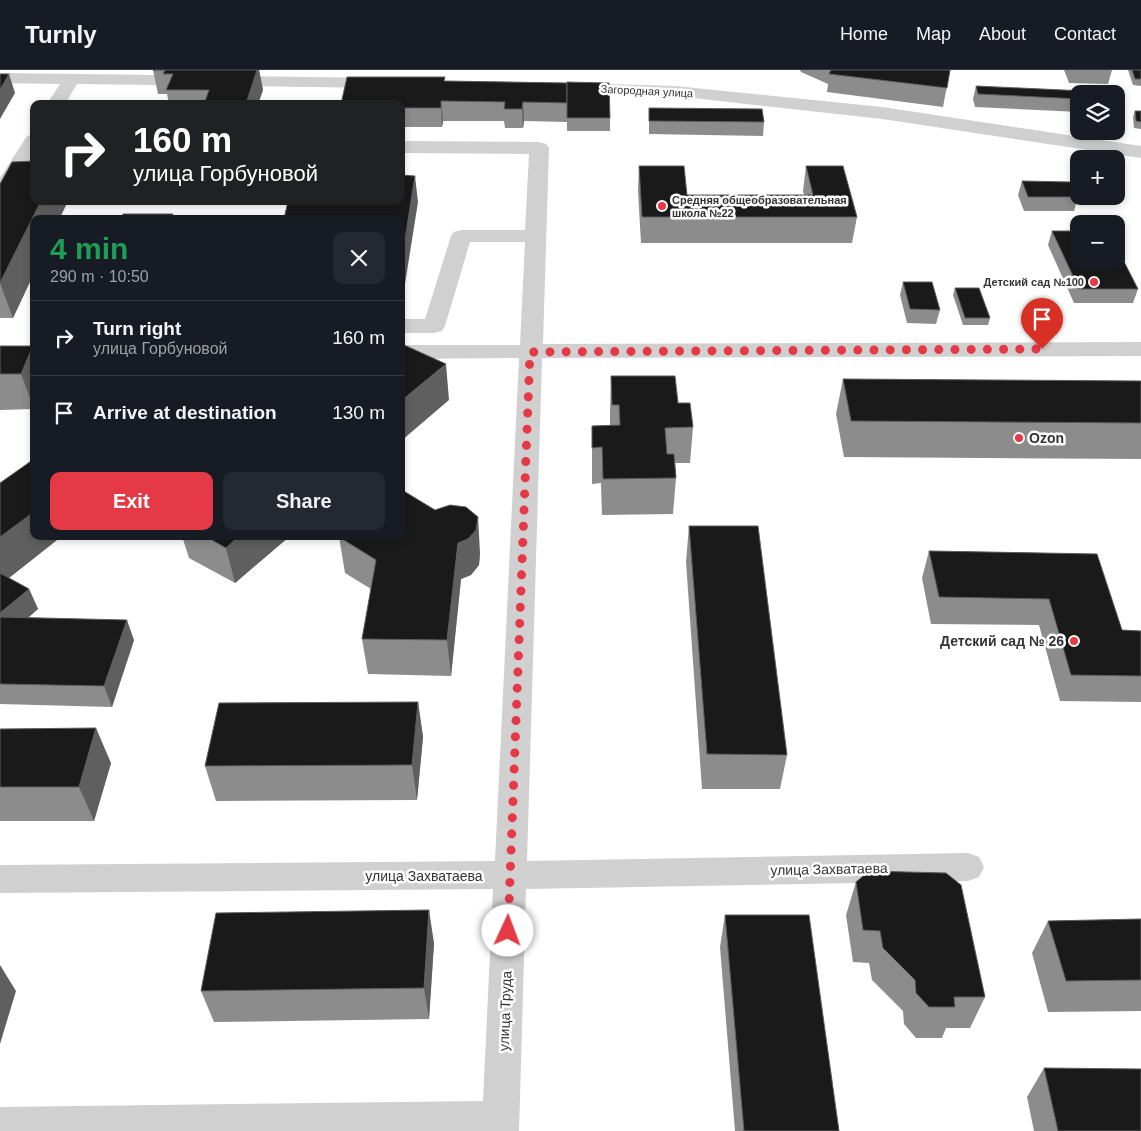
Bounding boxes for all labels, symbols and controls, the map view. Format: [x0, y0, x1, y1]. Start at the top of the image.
text: Turnly [25, 21, 97, 48]
text: Home [840, 24, 888, 44]
text: Map [916, 24, 951, 44]
text: About [979, 24, 1026, 44]
text: Contact [1054, 24, 1116, 44]
street label: Загородная улица [600, 83, 694, 99]
map controls [1070, 85, 1125, 270]
button: layers [1070, 85, 1125, 140]
icon: right [50, 120, 115, 185]
text: 160 m [133, 120, 232, 159]
button: + [1070, 150, 1125, 205]
text: улица Горбуновой [133, 161, 318, 186]
place label: Средняя общеобразовательная школа №22 [672, 194, 847, 219]
marker: Средняя общеобразовательная школа №22 [656, 200, 668, 212]
button: − [1070, 215, 1125, 270]
text: 4 min [50, 232, 128, 265]
button: close [333, 232, 385, 284]
text: 290 m · 10:50 [50, 268, 149, 285]
place label: Детский сад №100 [984, 276, 1084, 288]
marker: Детский сад №100 [1088, 276, 1100, 288]
pin [1021, 298, 1063, 349]
icon: arrive [1028, 305, 1056, 333]
text: Turn right [93, 318, 181, 339]
icon: right [50, 324, 78, 352]
text: 160 m [332, 327, 385, 348]
text: улица Горбуновой [93, 340, 228, 357]
icon: arrive [50, 399, 78, 427]
text: Arrive at destination [93, 402, 277, 423]
text: 130 m [332, 402, 385, 423]
place label: Ozon [1029, 430, 1064, 446]
marker: Ozon [1013, 432, 1025, 444]
button: Exit [50, 472, 213, 530]
button: Share [223, 472, 385, 530]
place label: Детский сад № 26 [940, 633, 1064, 649]
marker: Детский сад № 26 [1068, 635, 1080, 647]
street label: улица Захватаева [770, 860, 888, 878]
street label: улица Захватаева [365, 868, 483, 884]
position arrow [481, 904, 533, 956]
street label: улица Труда [496, 970, 514, 1051]

